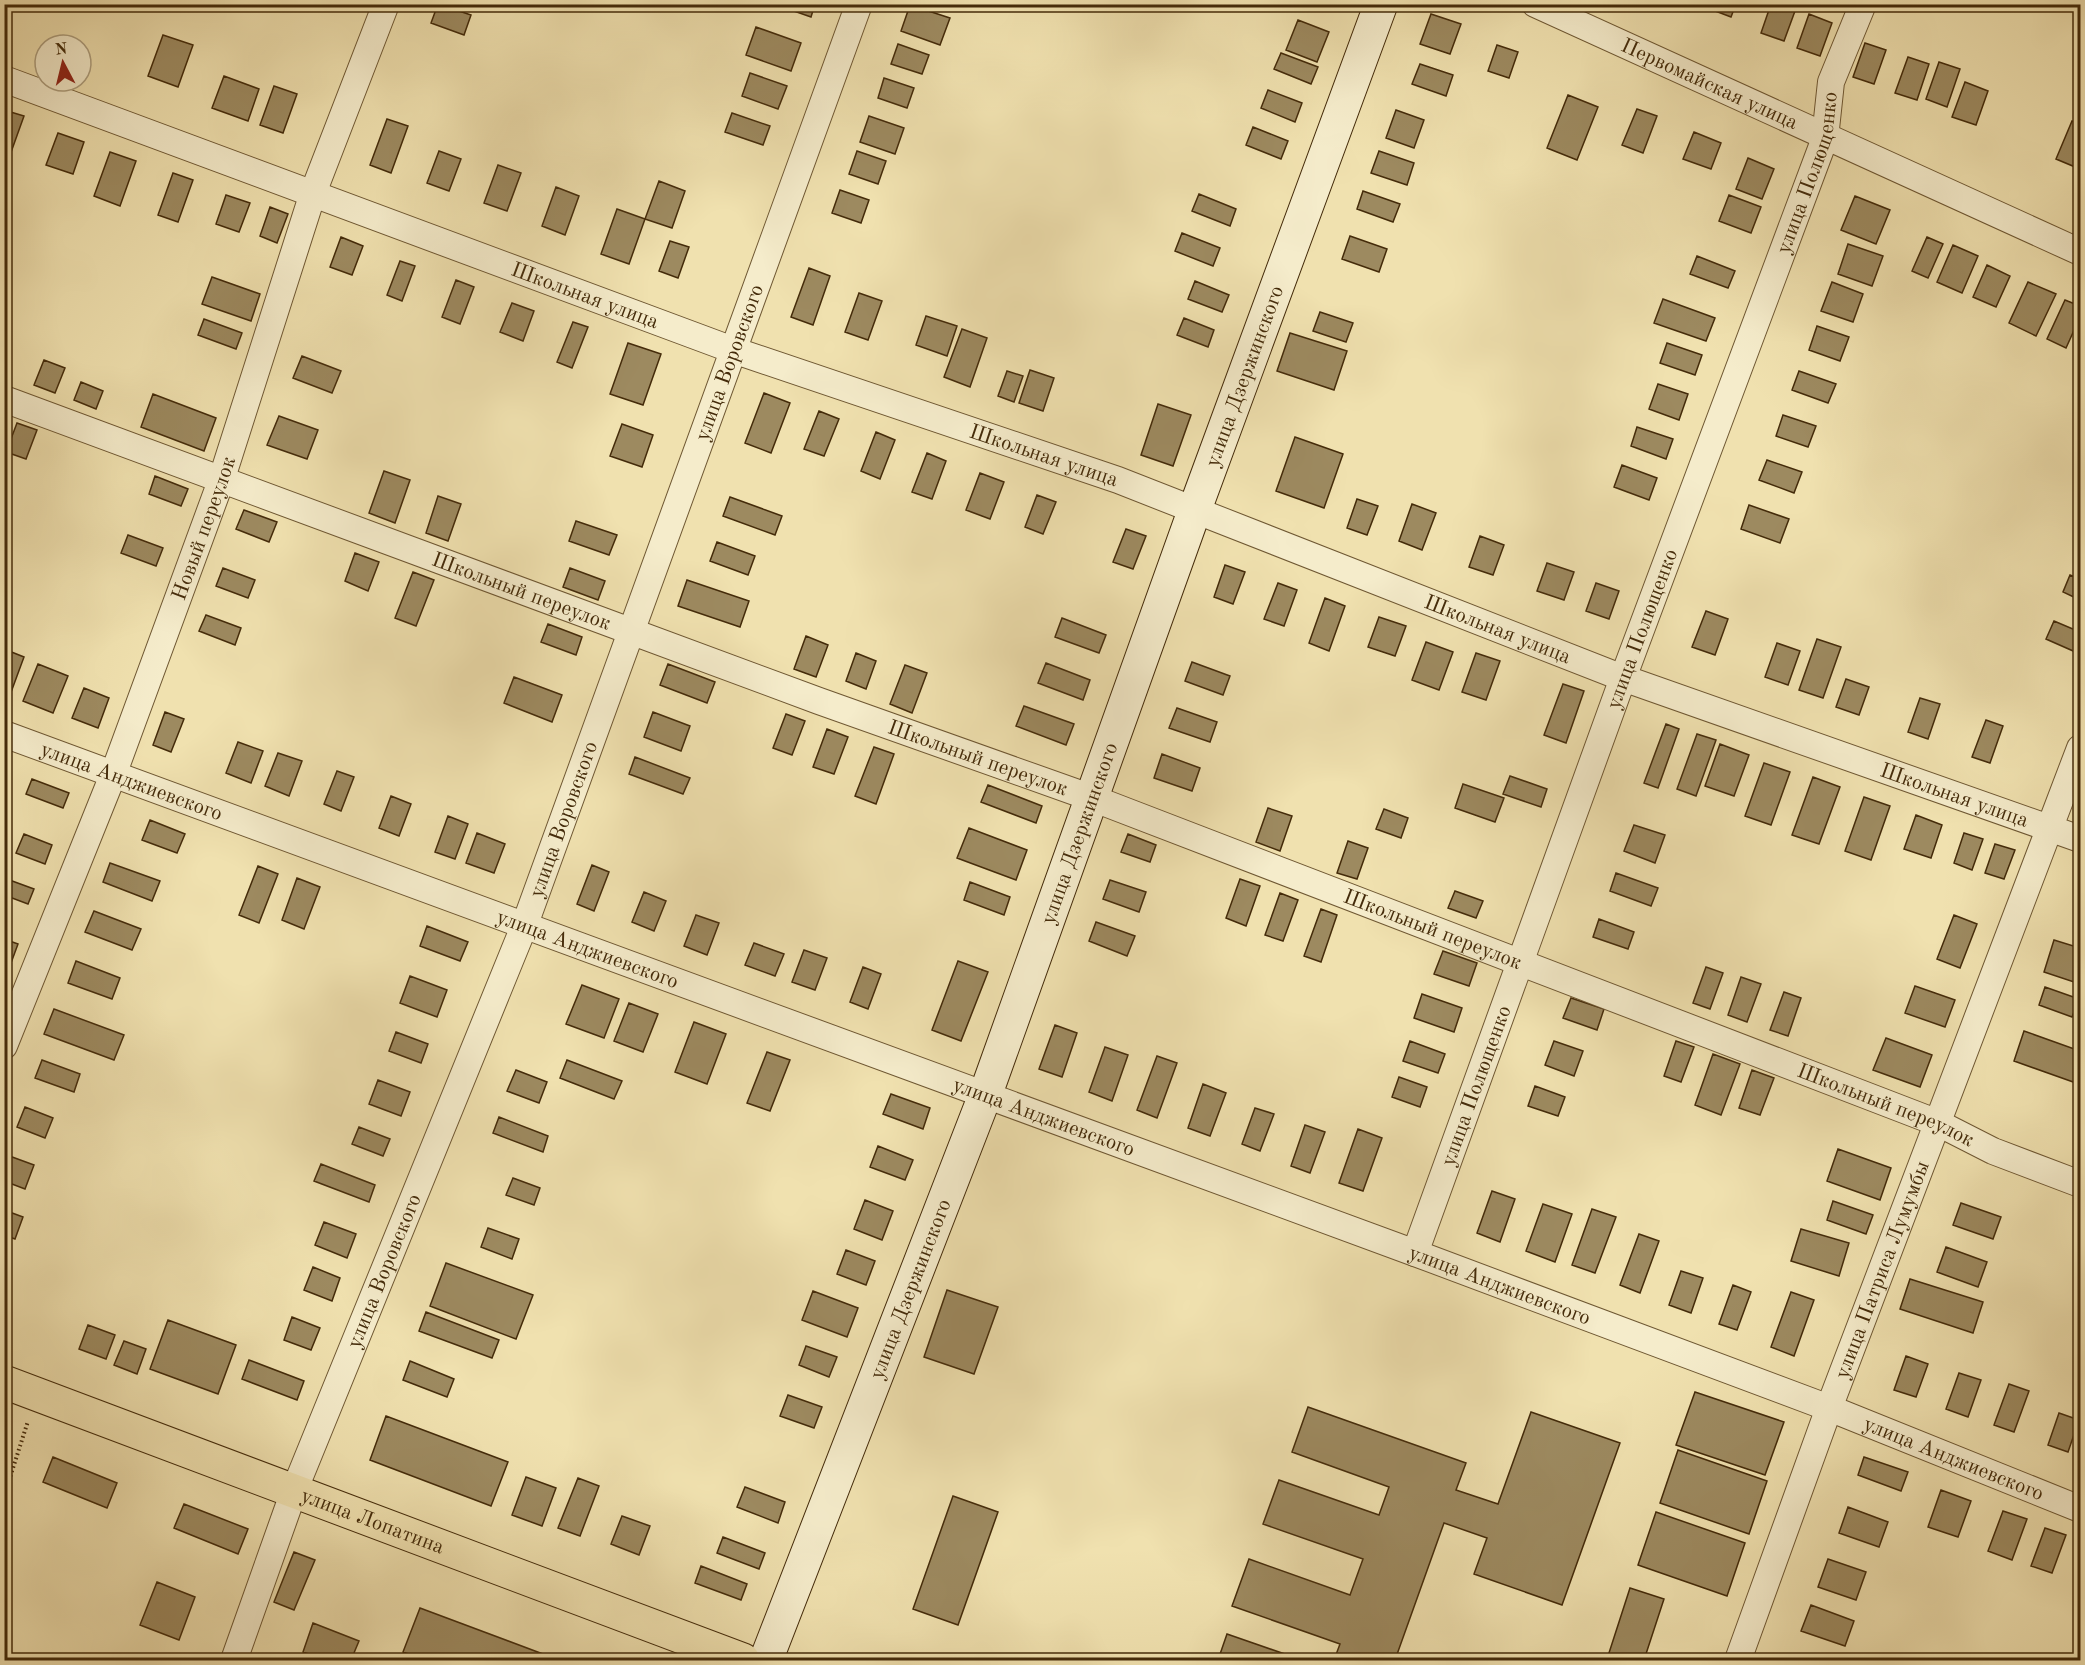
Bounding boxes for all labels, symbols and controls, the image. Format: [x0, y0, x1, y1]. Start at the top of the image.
north arrow [33, 33, 93, 93]
street label: Первомайская улица [1617, 36, 1801, 134]
text: N [54, 41, 69, 59]
street label: улица Полющенко [1774, 91, 1842, 257]
street label: Школьная улица [508, 259, 661, 333]
street label: улица Воровского [692, 282, 768, 444]
street label: улица Дзержинского [1202, 283, 1288, 470]
street label: Школьная улица [966, 422, 1121, 491]
street label: Новый переулок [169, 454, 240, 603]
street label: улица Полющенко [1604, 546, 1682, 712]
street label: Школьный переулок [429, 549, 614, 635]
street label: Школьная улица [1421, 592, 1574, 669]
street label: Школьный переулок [885, 717, 1071, 801]
street label: улица Анджиевского [37, 739, 225, 825]
street label: улица Воровского [526, 739, 602, 901]
street label: улица Дзержинского [1038, 740, 1122, 927]
street label: Школьная улица [1877, 760, 2031, 832]
street label: Школьный переулок [1340, 887, 1525, 974]
street label: улица Анджиевского [493, 907, 681, 993]
street label: улица Полющенко [1438, 1003, 1516, 1169]
street label: Школьный переулок [1794, 1061, 1978, 1152]
street label: улица Анджиевского [950, 1075, 1137, 1161]
street label: улица Патриса Лумумбы [1832, 1158, 1934, 1382]
street label: улица Воровского [344, 1191, 426, 1352]
street label: улица Дзержинского [867, 1196, 956, 1383]
street label: улица Анджиевского [1406, 1243, 1593, 1330]
street label: улица Анджиевского [1860, 1414, 2046, 1505]
street label: улица Лопатина [298, 1486, 447, 1559]

